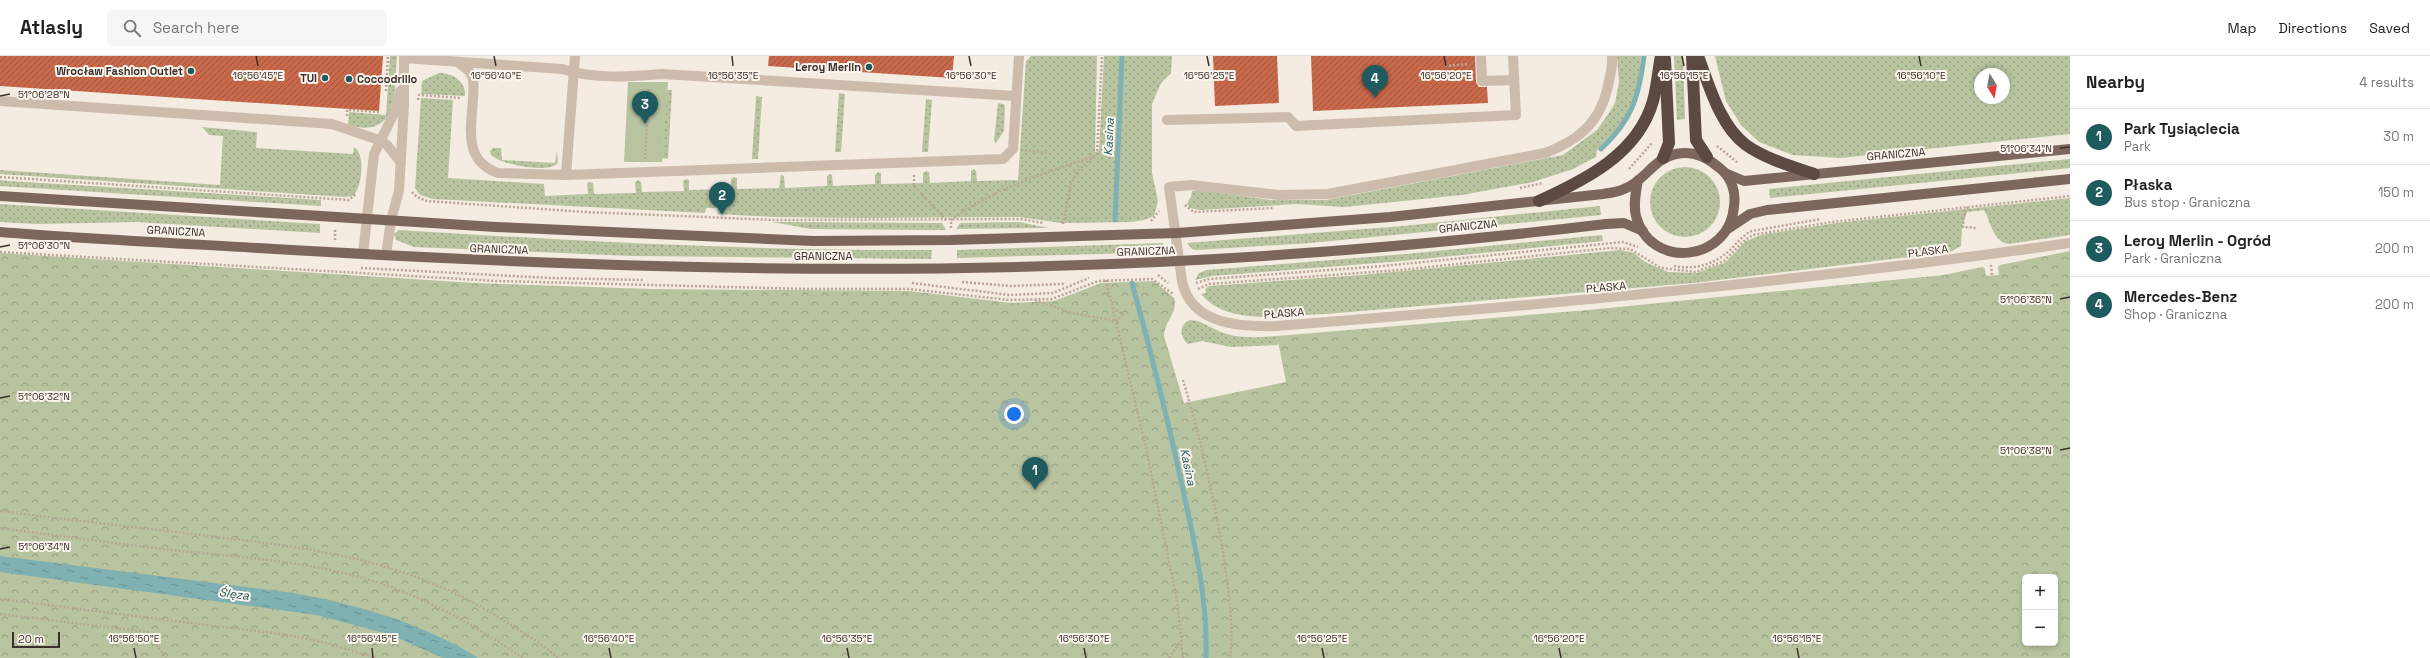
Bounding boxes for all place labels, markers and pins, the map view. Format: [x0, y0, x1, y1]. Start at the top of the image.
place label: Leroy Merlin [795, 60, 861, 74]
marker: Leroy Merlin [864, 62, 874, 72]
place label: Wrocław Fashion Outlet [56, 64, 183, 78]
pin: 4 [1362, 65, 1388, 98]
marker: Wrocław Fashion Outlet [186, 66, 196, 76]
place label: TUI [300, 71, 317, 85]
place label: Coccodrillo [357, 72, 418, 86]
marker: TUI [320, 73, 330, 83]
marker: Coccodrillo [344, 74, 354, 84]
pin: 3 [632, 91, 658, 124]
pin: 2 [709, 182, 735, 215]
pin: 1 [1022, 457, 1048, 490]

